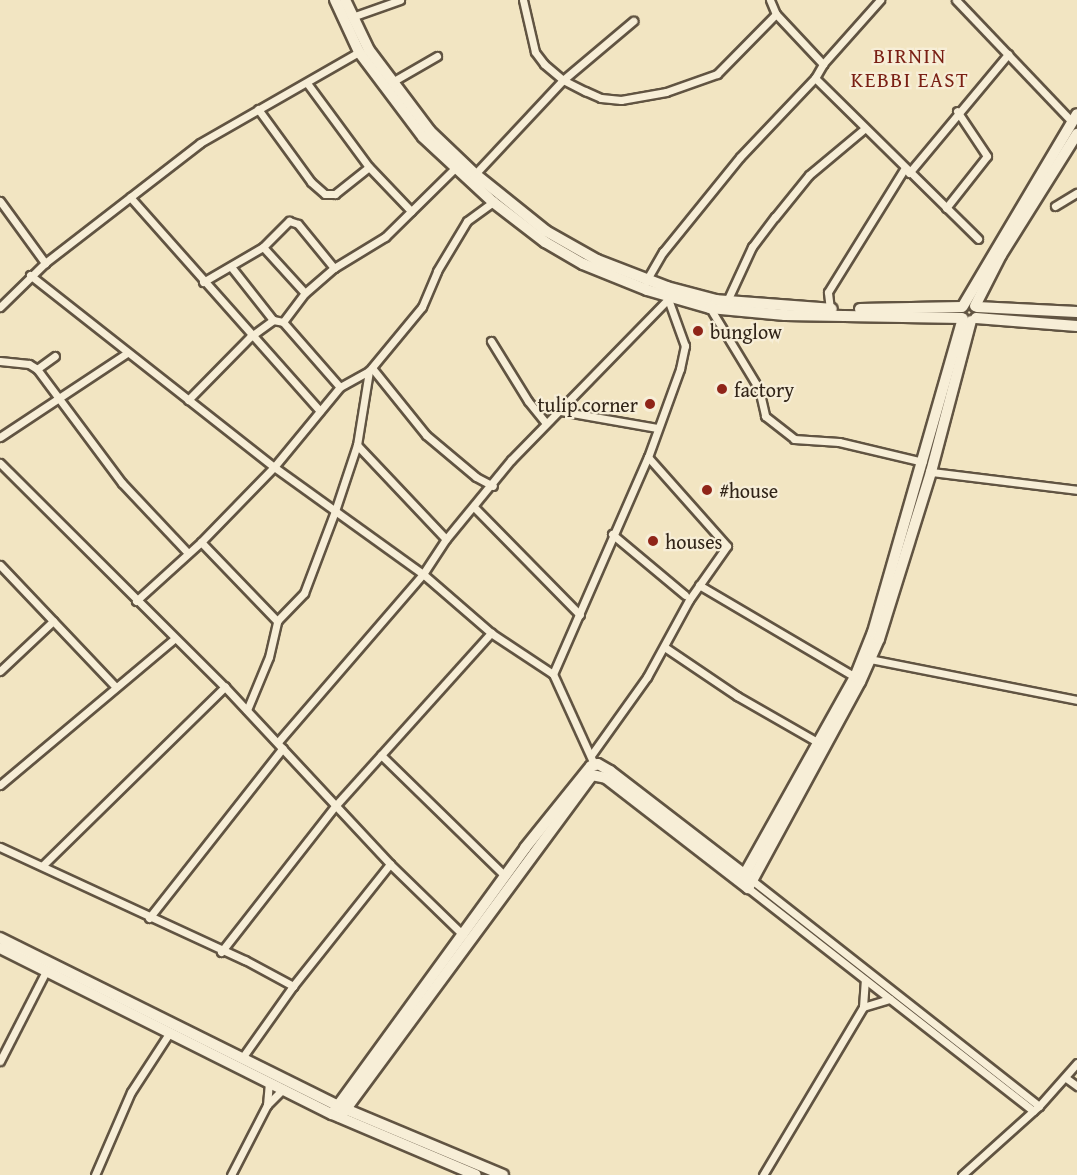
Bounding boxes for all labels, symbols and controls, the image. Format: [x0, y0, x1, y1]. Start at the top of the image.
district label: BIRNIN KEBBI EAST [851, 43, 969, 93]
place label: bunglow [710, 319, 782, 343]
marker: bunglow [691, 324, 705, 338]
place label: factory [734, 377, 794, 401]
marker: factory [715, 382, 729, 396]
place label: tulip corner [538, 392, 638, 416]
marker: tulip corner [643, 397, 657, 411]
place label: #house [719, 478, 778, 502]
marker: #house [700, 483, 714, 497]
place label: houses [665, 529, 723, 553]
marker: houses [646, 534, 660, 548]

